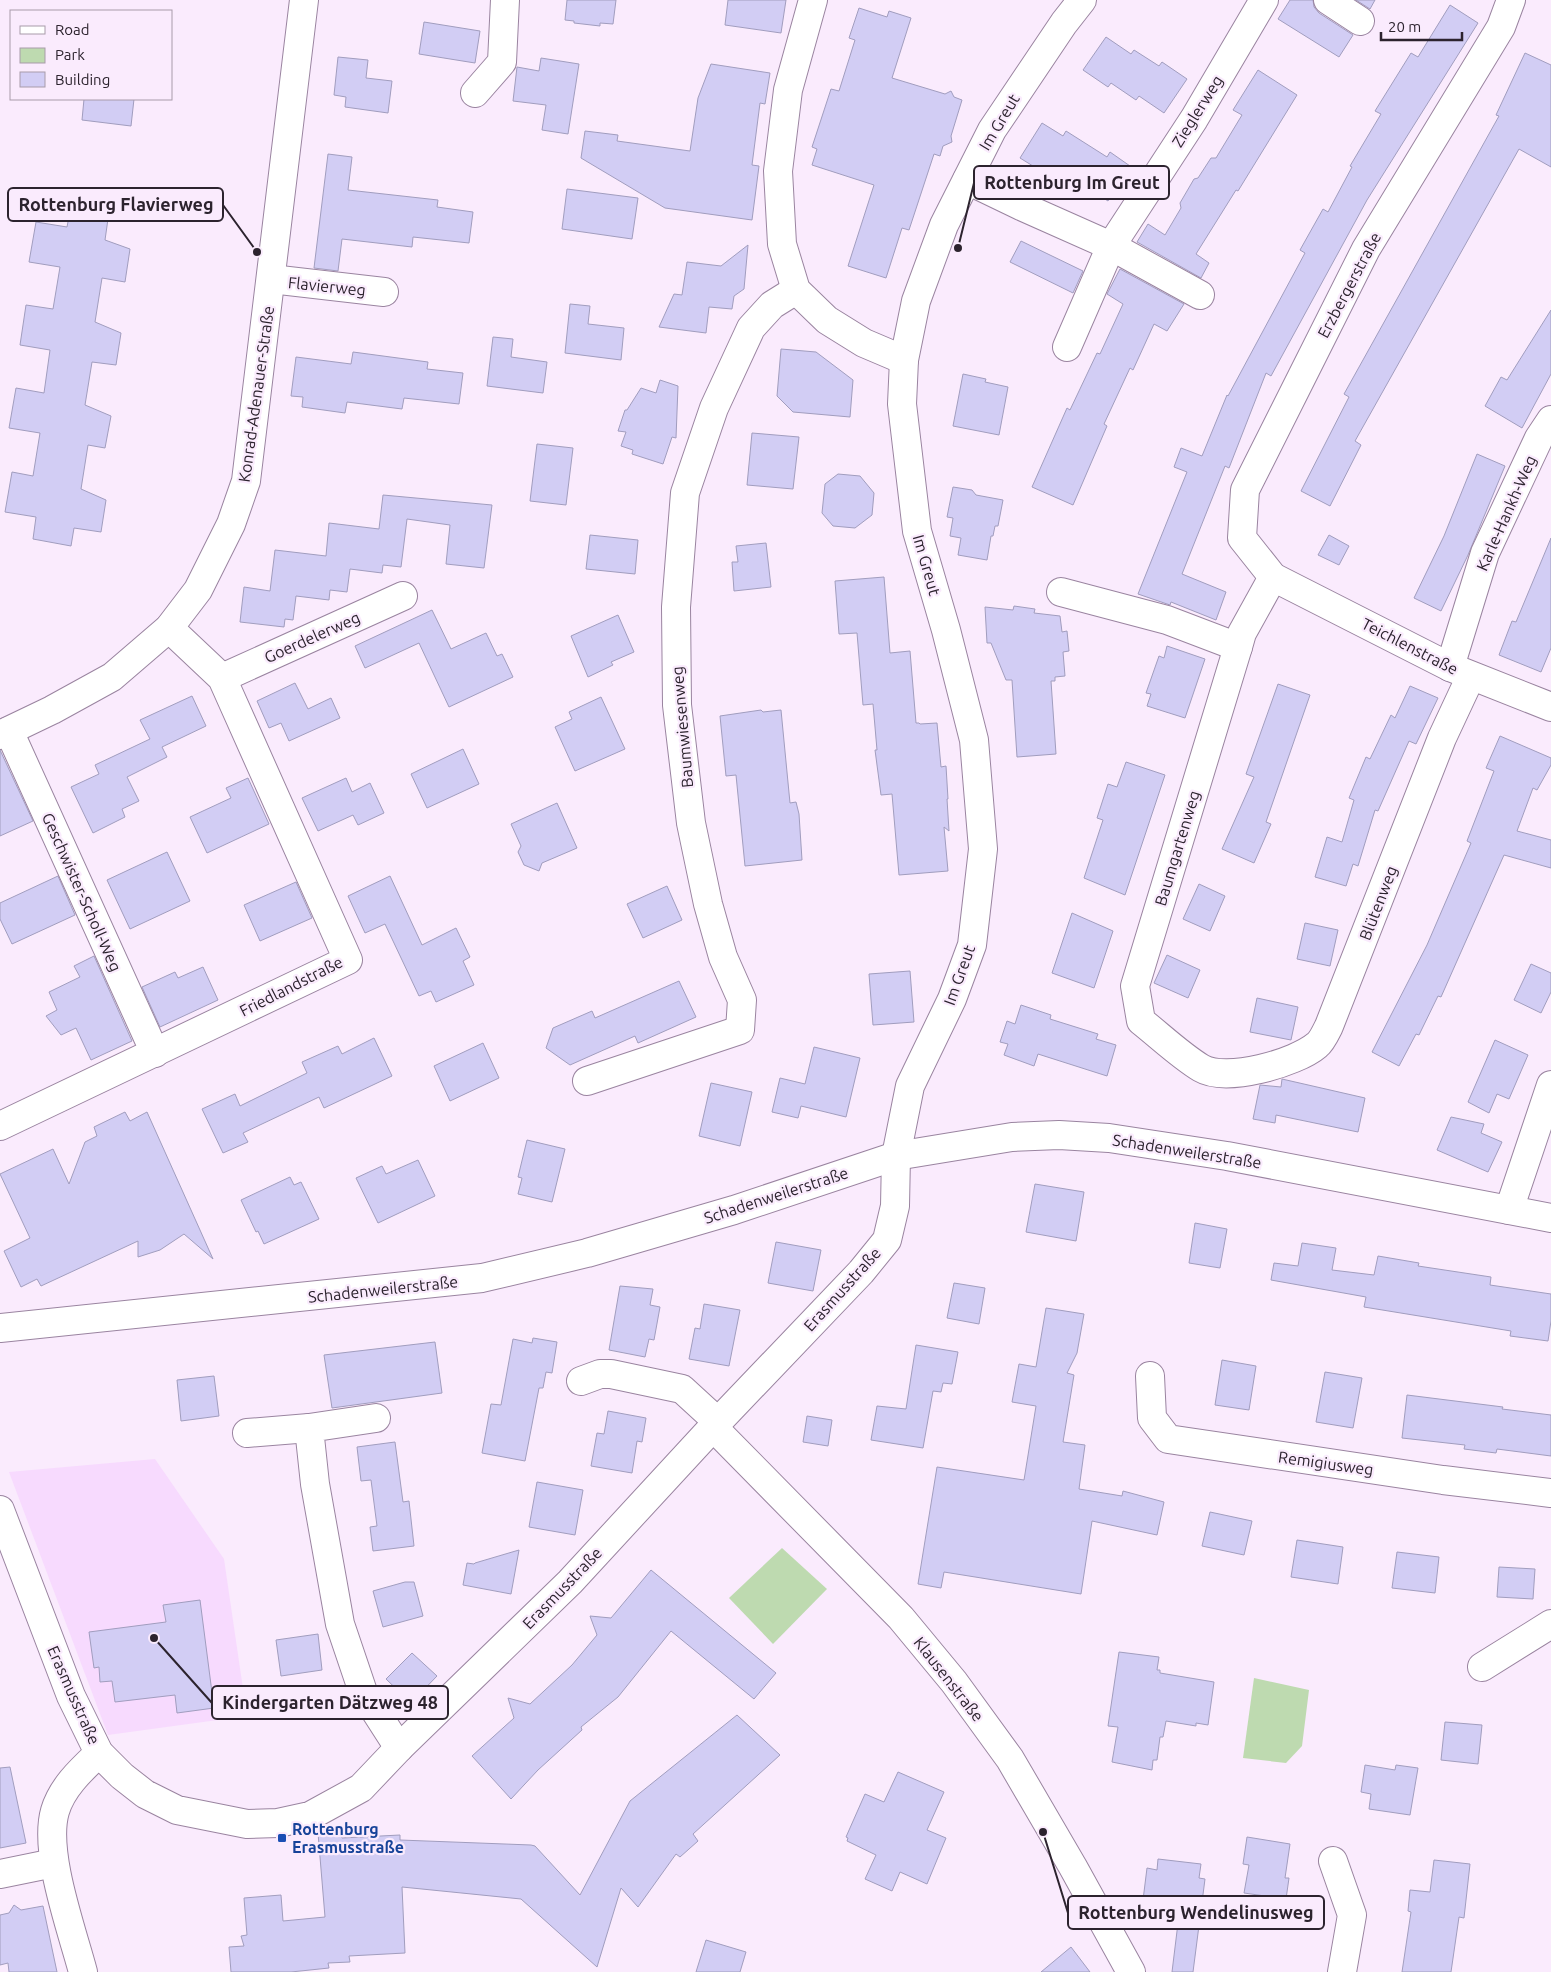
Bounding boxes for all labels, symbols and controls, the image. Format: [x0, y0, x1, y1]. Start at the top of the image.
legend [10, 10, 172, 100]
scale bar [1381, 10, 1462, 42]
text: 20 m [1388, 18, 1421, 35]
text: Road [55, 21, 90, 38]
text: Park [55, 46, 85, 63]
text: Building [55, 71, 110, 88]
street label: Zieglerweg [1168, 72, 1226, 150]
street label: Im Greut [975, 90, 1023, 153]
callout: Rottenburg Im Greut [974, 166, 1169, 199]
text: Rottenburg Im Greut [984, 172, 1160, 192]
callout: Rottenburg Flavierweg [8, 188, 223, 221]
text: Rottenburg Flavierweg [18, 194, 214, 214]
street label: Erzbergerstraße [1314, 229, 1384, 341]
street label: Flavierweg [287, 273, 367, 299]
street label: Konrad-Adenauer-Straße [235, 305, 277, 483]
street label: Karle-Hankh-Weg [1472, 452, 1540, 574]
street label: Im Greut [910, 532, 944, 598]
street label: Goerdelerweg [261, 608, 363, 666]
street label: Teichlenstraße [1359, 614, 1461, 678]
street label: Baumwiesenweg [668, 666, 696, 788]
street label: Baumgartenweg [1151, 788, 1203, 908]
street label: Geschwister-Scholl-Weg [39, 810, 125, 974]
street label: Blütenweg [1356, 863, 1400, 943]
street label: Im Greut [940, 942, 978, 1007]
street label: Friedlandstraße [236, 952, 346, 1020]
street label: Schadenweilerstraße [1111, 1130, 1263, 1172]
street label: Schadenweilerstraße [702, 1163, 850, 1227]
street label: Erasmusstraße [800, 1244, 884, 1334]
street label: Schadenweilerstraße [307, 1272, 459, 1306]
street label: Remigiusweg [1277, 1447, 1375, 1479]
street label: Erasmusstraße [519, 1544, 605, 1632]
street label: Klausenstraße [910, 1633, 988, 1725]
street label: Erasmusstraße [44, 1643, 104, 1747]
callout: Kindergarten Dätzweg 48 [212, 1686, 448, 1719]
text: Kindergarten Dätzweg 48 [222, 1692, 438, 1712]
place label: Rottenburg Erasmusstraße [292, 1820, 404, 1856]
marker: Rottenburg Erasmusstraße [276, 1832, 288, 1844]
callout: Rottenburg Wendelinusweg [1068, 1896, 1324, 1929]
text: Rottenburg Wendelinusweg [1078, 1902, 1314, 1922]

